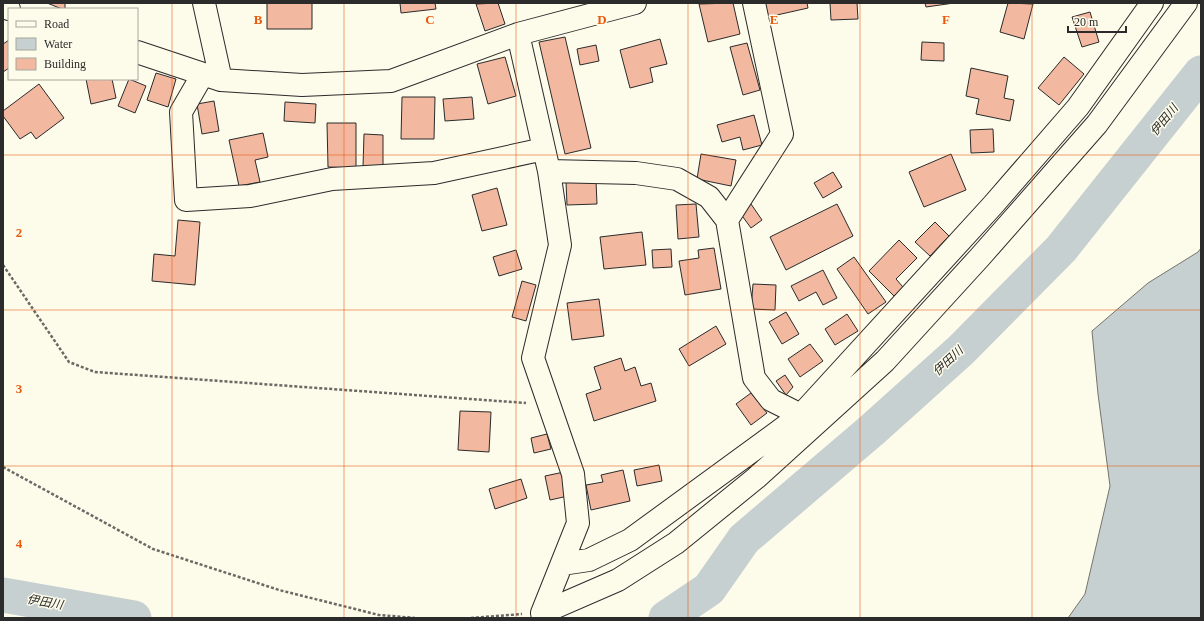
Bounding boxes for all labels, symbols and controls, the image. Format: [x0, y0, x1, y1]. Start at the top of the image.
legend [8, 8, 138, 80]
scale bar [1068, 8, 1126, 34]
text: B [254, 12, 263, 27]
text: C [425, 12, 435, 27]
text: D [597, 12, 607, 27]
text: E [770, 12, 778, 27]
text: F [942, 12, 950, 27]
text: 20 m [1074, 15, 1099, 29]
text: Road [44, 17, 69, 31]
text: Water [44, 37, 72, 51]
text: Building [44, 57, 86, 71]
water label: 伊田川 [1147, 100, 1182, 138]
text: 2 [16, 225, 22, 240]
water label: 伊田川 [930, 342, 967, 378]
text: 3 [16, 381, 23, 396]
text: 4 [16, 536, 23, 551]
water label: 伊田川 [26, 592, 66, 612]

